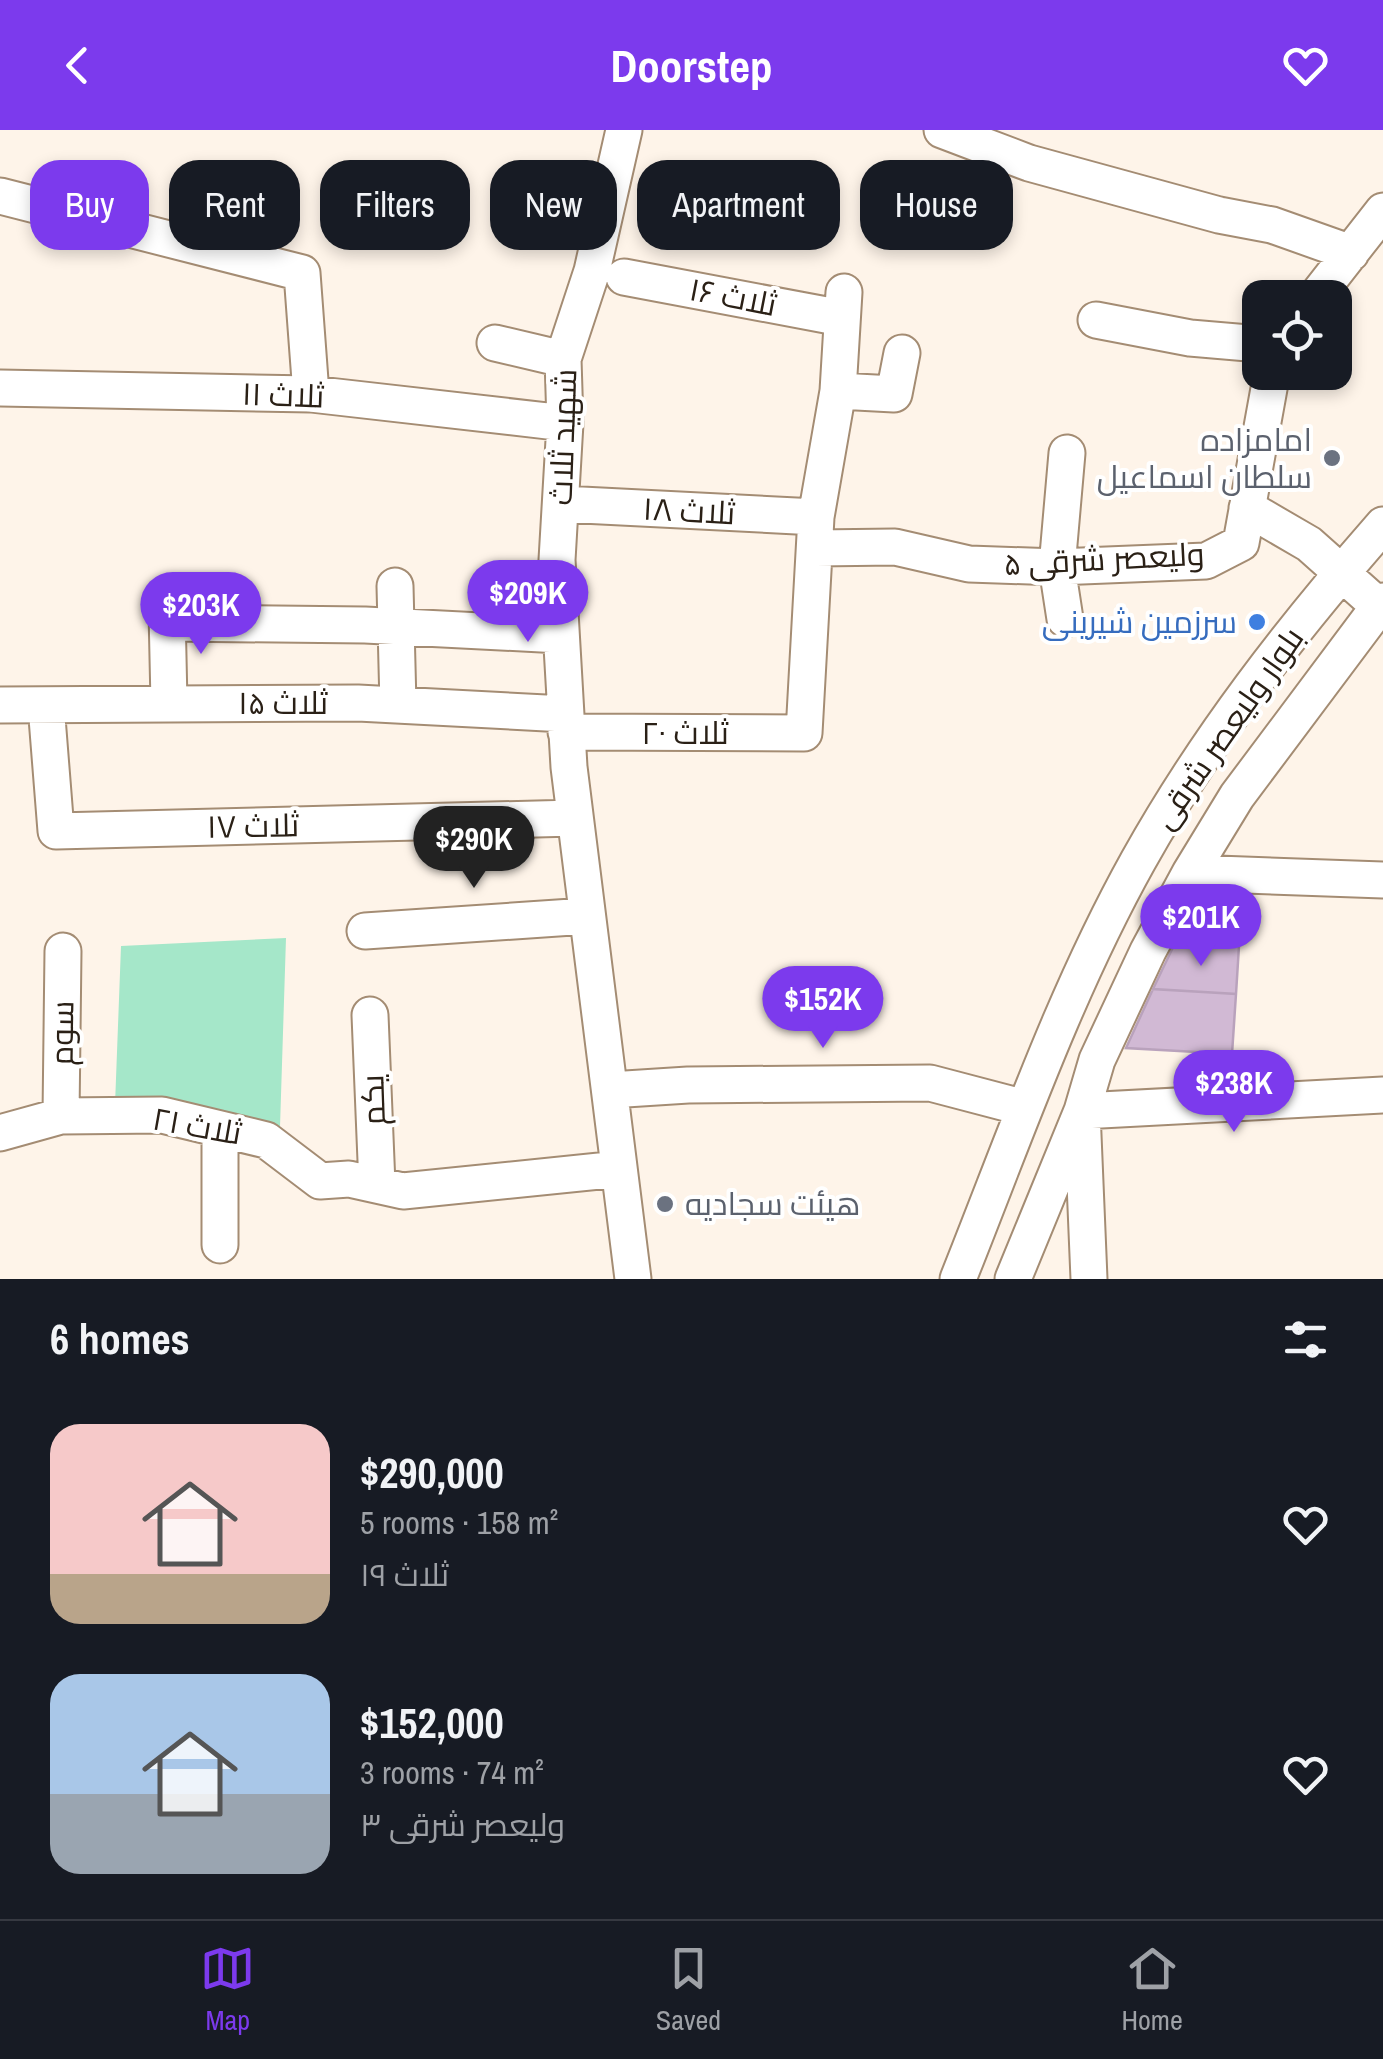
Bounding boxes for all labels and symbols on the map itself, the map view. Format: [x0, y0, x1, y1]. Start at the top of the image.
street label: ثلاث ۱۶ [686, 267, 781, 326]
street label: شهید ثلاث [539, 368, 586, 506]
street label: ثلاث ۱۱ [241, 372, 325, 417]
place label: امامزاده سلطان اسماعیل [1097, 418, 1312, 498]
marker: امامزاده سلطان اسماعیل [1321, 447, 1343, 469]
street label: ثلاث ۱۸ [642, 487, 737, 534]
street label: ولیعصر شرقی ۵ [1003, 532, 1205, 585]
pin: $209K [458, 560, 598, 645]
pin: $203K [131, 572, 271, 657]
place label: سرزمین شیرینی [1042, 600, 1237, 643]
marker: سرزمین شیرینی [1246, 611, 1268, 633]
street label: بلوار ولیعصر شرقی [1142, 618, 1313, 837]
street label: ثلاث ۱۵ [238, 681, 328, 724]
street label: ثلاث ۲۰ [641, 711, 729, 754]
street label: ثلاث ۱۷ [206, 803, 300, 848]
pin: $290K [404, 806, 544, 891]
pin: $201K [1131, 884, 1271, 969]
pin: $152K [753, 966, 893, 1051]
street label: سوم [39, 1000, 85, 1066]
pin: $238K [1164, 1050, 1304, 1135]
street label: یکم [350, 1073, 396, 1126]
street label: ثلاث ۲۱ [149, 1097, 245, 1155]
place label: هیئت سجادیه [685, 1182, 860, 1225]
marker: هیئت سجادیه [654, 1193, 676, 1215]

